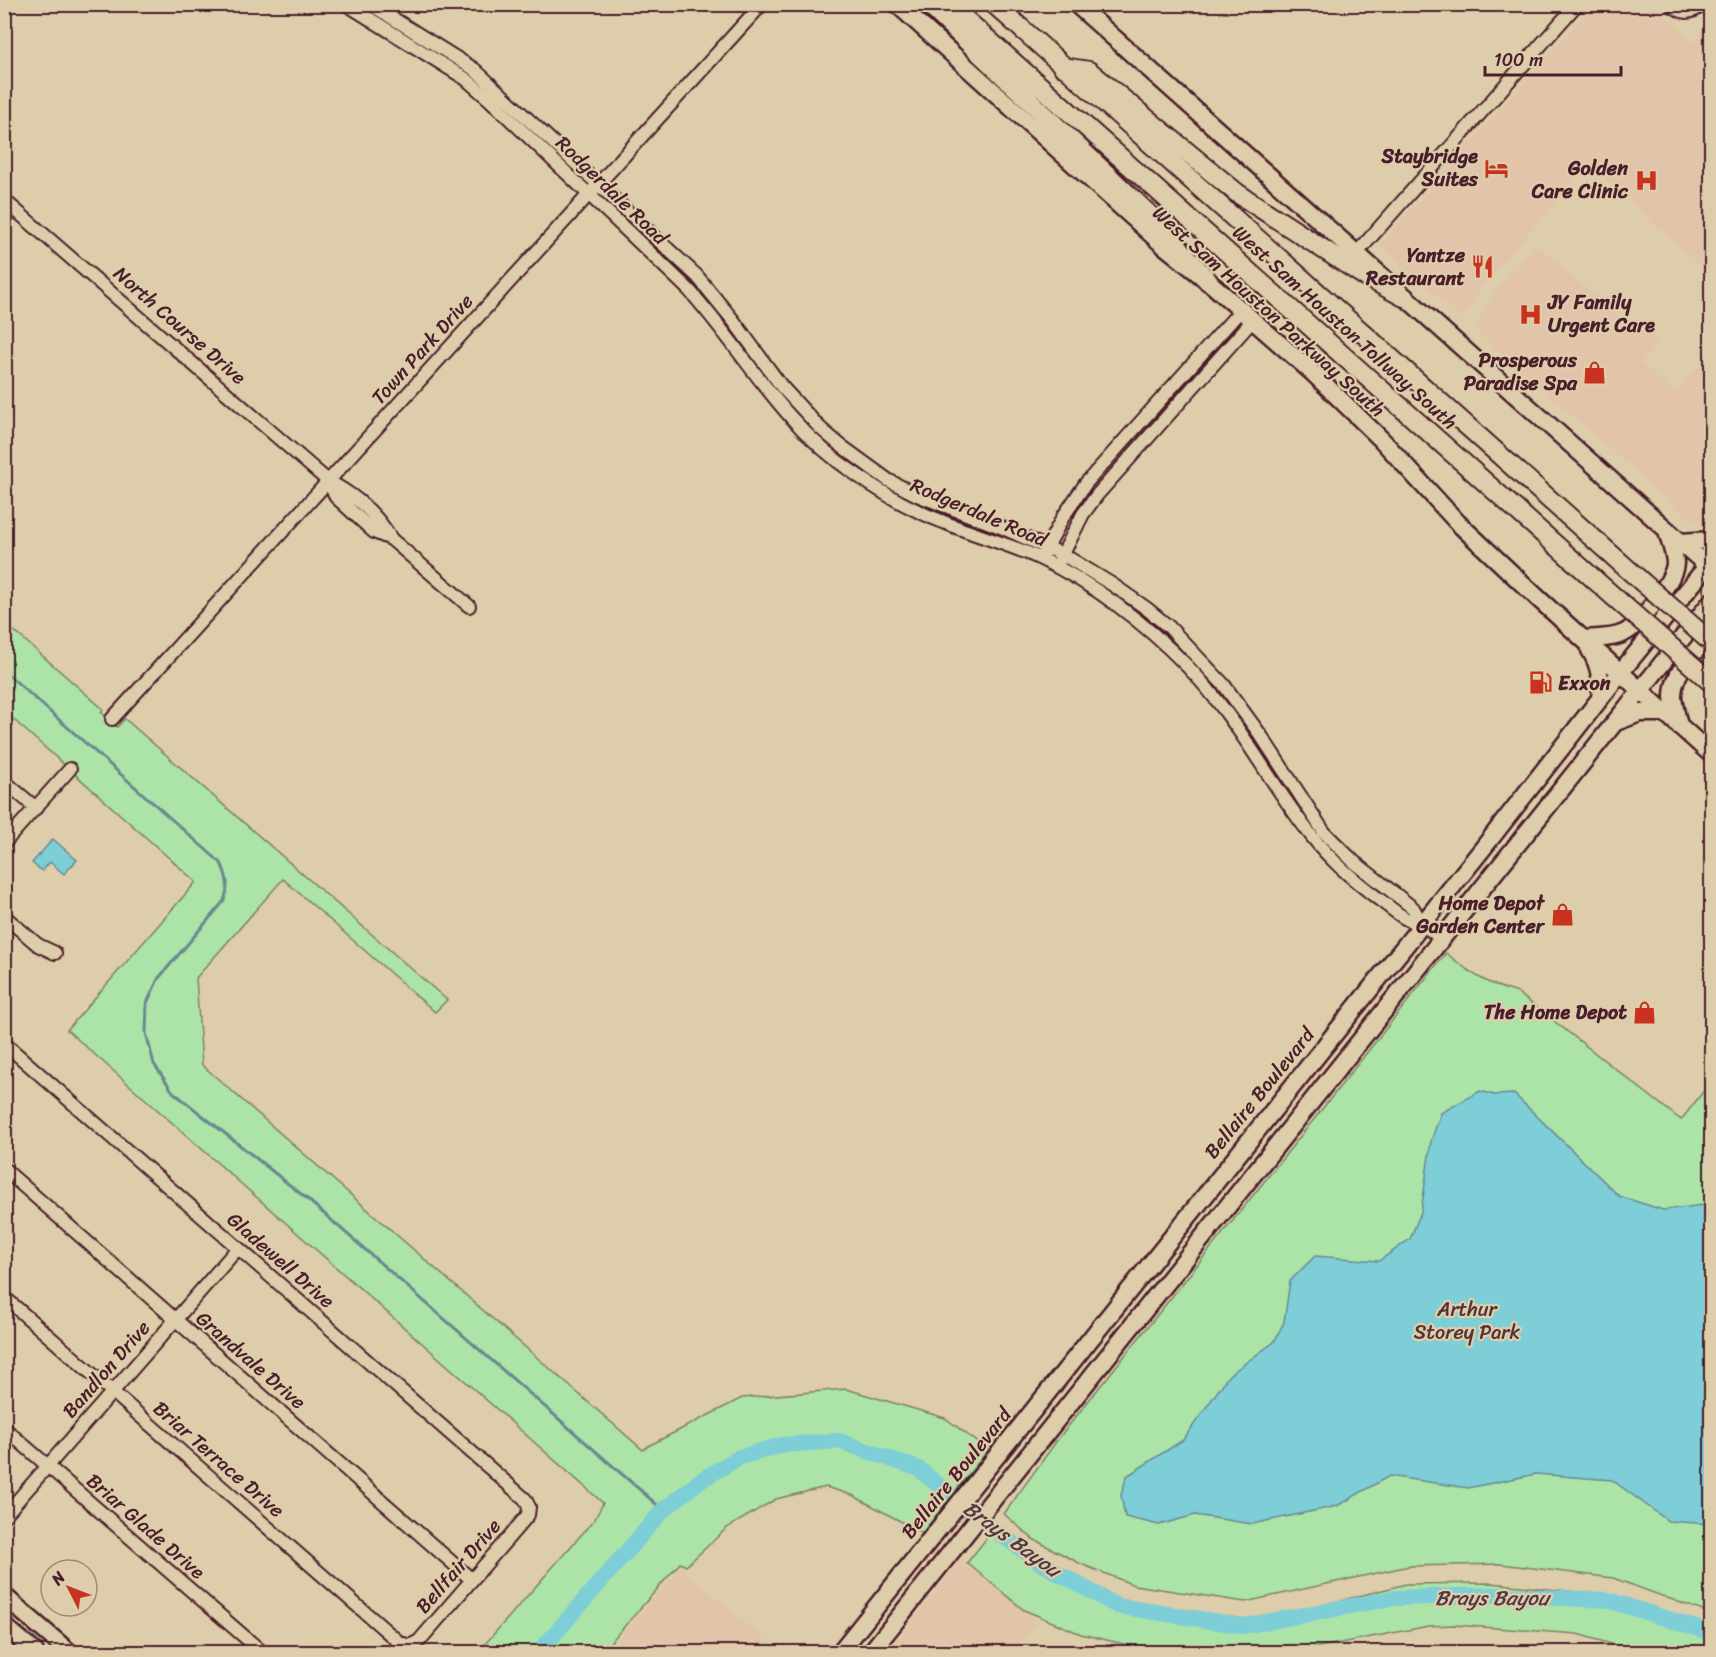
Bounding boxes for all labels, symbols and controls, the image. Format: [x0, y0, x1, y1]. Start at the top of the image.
scale bar [1485, 39, 1622, 77]
text: 100 m [1494, 44, 1543, 76]
street label: Rodgerdale Road [547, 127, 677, 255]
place label: Staybridge Suites [1381, 139, 1479, 197]
place label: Golden Care Clinic [1531, 151, 1629, 209]
hotel icon: Staybridge Suites [1483, 155, 1509, 181]
hospital icon: Golden Care Clinic [1633, 167, 1659, 193]
street label: West Sam Houston Parkway South [1144, 197, 1393, 426]
street label: West Sam Houston Tollway South [1224, 216, 1465, 439]
place label: Yantze Restaurant [1365, 238, 1466, 296]
restaurant icon: Yantze Restaurant [1470, 253, 1496, 279]
street label: North Course Drive [105, 257, 255, 394]
street label: Town Park Drive [362, 285, 482, 413]
place label: JY Family Urgent Care [1547, 285, 1655, 343]
hospital icon: JY Family Urgent Care [1517, 301, 1543, 327]
place label: Prosperous Paradise Spa [1464, 343, 1578, 401]
shop icon: Prosperous Paradise Spa [1582, 359, 1608, 385]
street label: Rodgerdale Road [905, 468, 1054, 558]
place label: Exxon [1558, 666, 1611, 701]
fuel station icon: Exxon [1527, 670, 1553, 696]
place label: Home Depot Garden Center [1415, 886, 1546, 944]
shop icon: Home Depot Garden Center [1549, 901, 1575, 927]
place label: The Home Depot [1484, 995, 1627, 1030]
shop icon: The Home Depot [1632, 999, 1658, 1025]
street label: Bellaire Boulevard [1195, 1019, 1325, 1167]
street label: Gladewell Drive [218, 1203, 343, 1318]
park label: Arthur Storey Park [1414, 1292, 1521, 1350]
street label: Grandvale Drive [187, 1302, 314, 1419]
street label: Bandlon Drive [53, 1312, 159, 1427]
street label: Briar Terrace Drive [145, 1392, 293, 1527]
street label: Bellaire Boulevard [892, 1399, 1022, 1547]
street label: Briar Glade Drive [78, 1464, 214, 1589]
water label: Brays Bayou [955, 1490, 1071, 1589]
street label: Bellfair Drive [407, 1511, 510, 1622]
north arrow [39, 1558, 99, 1618]
text: N [43, 1564, 73, 1593]
water label: Brays Bayou [1435, 1579, 1552, 1617]

